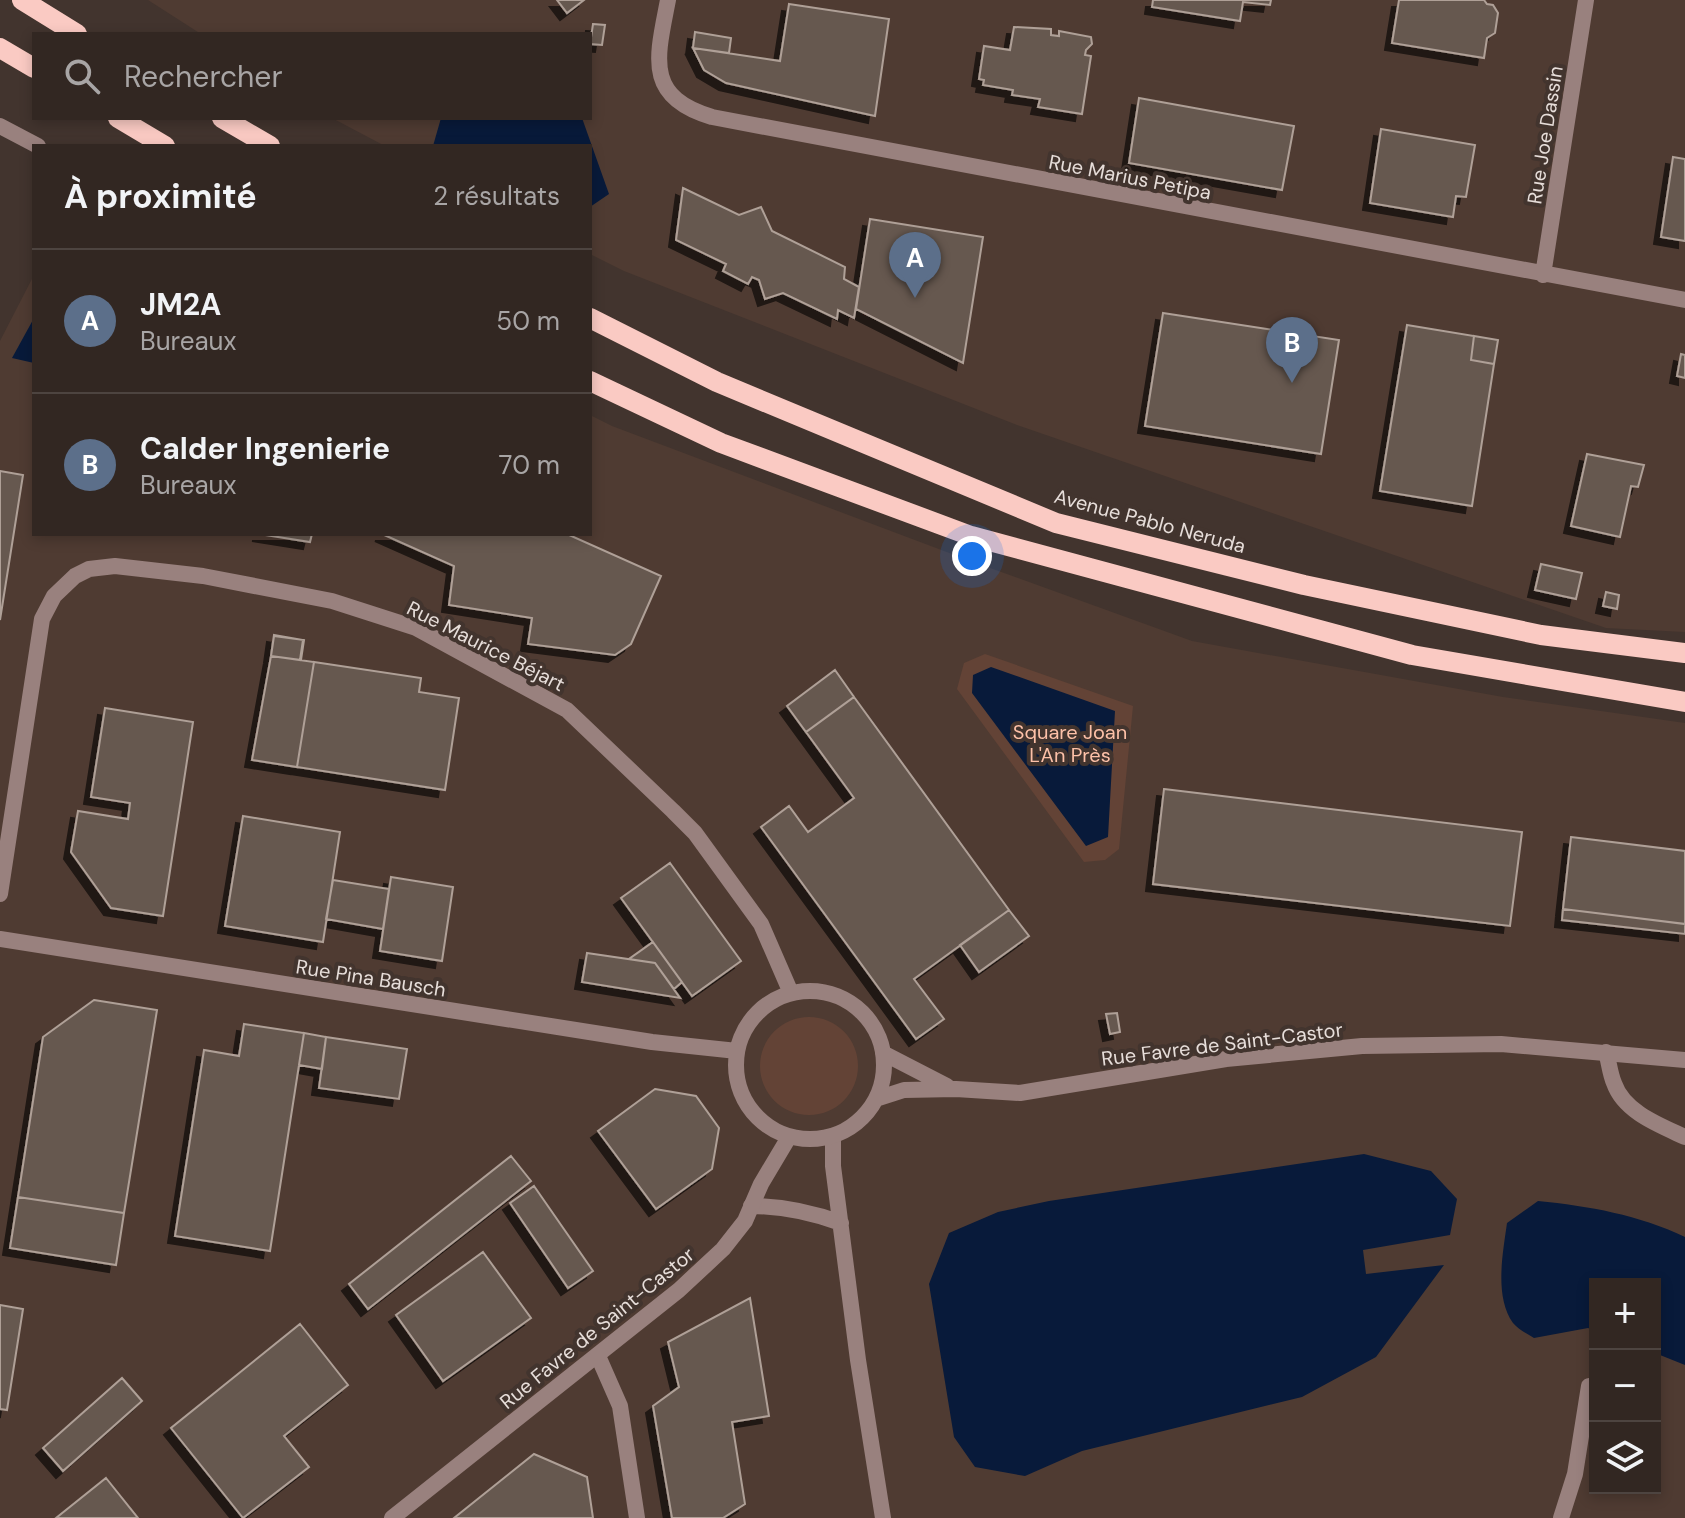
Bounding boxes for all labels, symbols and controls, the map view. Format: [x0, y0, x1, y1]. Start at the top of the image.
search box [32, 32, 592, 120]
icon: search [60, 54, 104, 98]
text: Rechercher [124, 57, 283, 96]
street label: Rue Joe Dassin [1521, 64, 1569, 206]
street label: Rue Marius Petipa [1047, 149, 1213, 205]
text: À proximité [64, 174, 257, 219]
text: 2 résultats [433, 179, 560, 213]
pin: A [889, 232, 941, 298]
text: JM2A [140, 285, 221, 324]
text: A [81, 304, 99, 338]
text: 50 m [496, 304, 560, 338]
pin: B [1266, 317, 1318, 383]
text: Bureaux [140, 324, 236, 358]
text: Calder Ingenierie [140, 429, 390, 468]
text: B [82, 448, 98, 482]
text: 70 m [499, 448, 560, 482]
text: Bureaux [140, 468, 236, 502]
street label: Avenue Pablo Neruda [1052, 483, 1248, 559]
your location [952, 536, 992, 576]
street label: Rue Maurice Béjart [403, 595, 570, 697]
park label: Square Joan L'An Près [1013, 719, 1127, 768]
street label: Rue Pina Bausch [294, 953, 448, 1003]
street label: Rue Favre de Saint-Castor [1100, 1016, 1344, 1072]
street label: Rue Favre de Saint-Castor [494, 1241, 700, 1415]
map controls [1589, 1278, 1661, 1494]
button: + [1589, 1278, 1661, 1350]
button: − [1589, 1350, 1661, 1422]
button: layers [1589, 1422, 1661, 1494]

